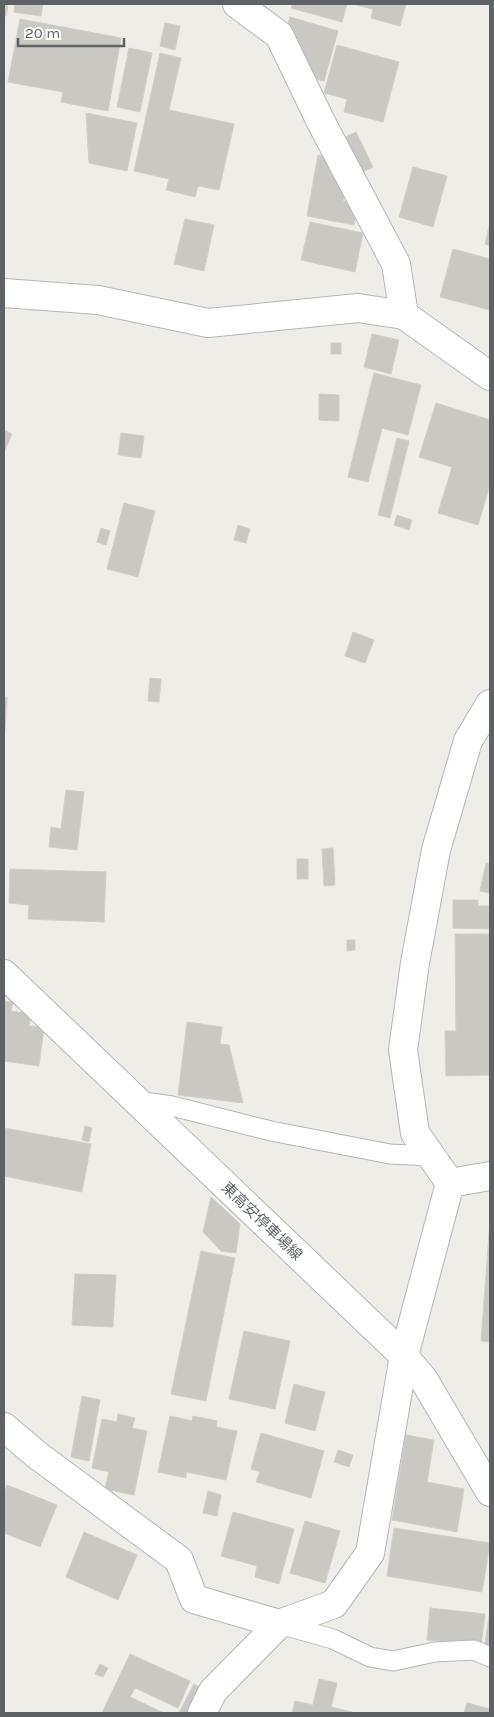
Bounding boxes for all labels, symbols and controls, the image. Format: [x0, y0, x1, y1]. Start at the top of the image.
scale bar [18, 15, 124, 47]
text: 20 m [25, 24, 60, 42]
street label: 東高安停車場線 [218, 1178, 306, 1264]

